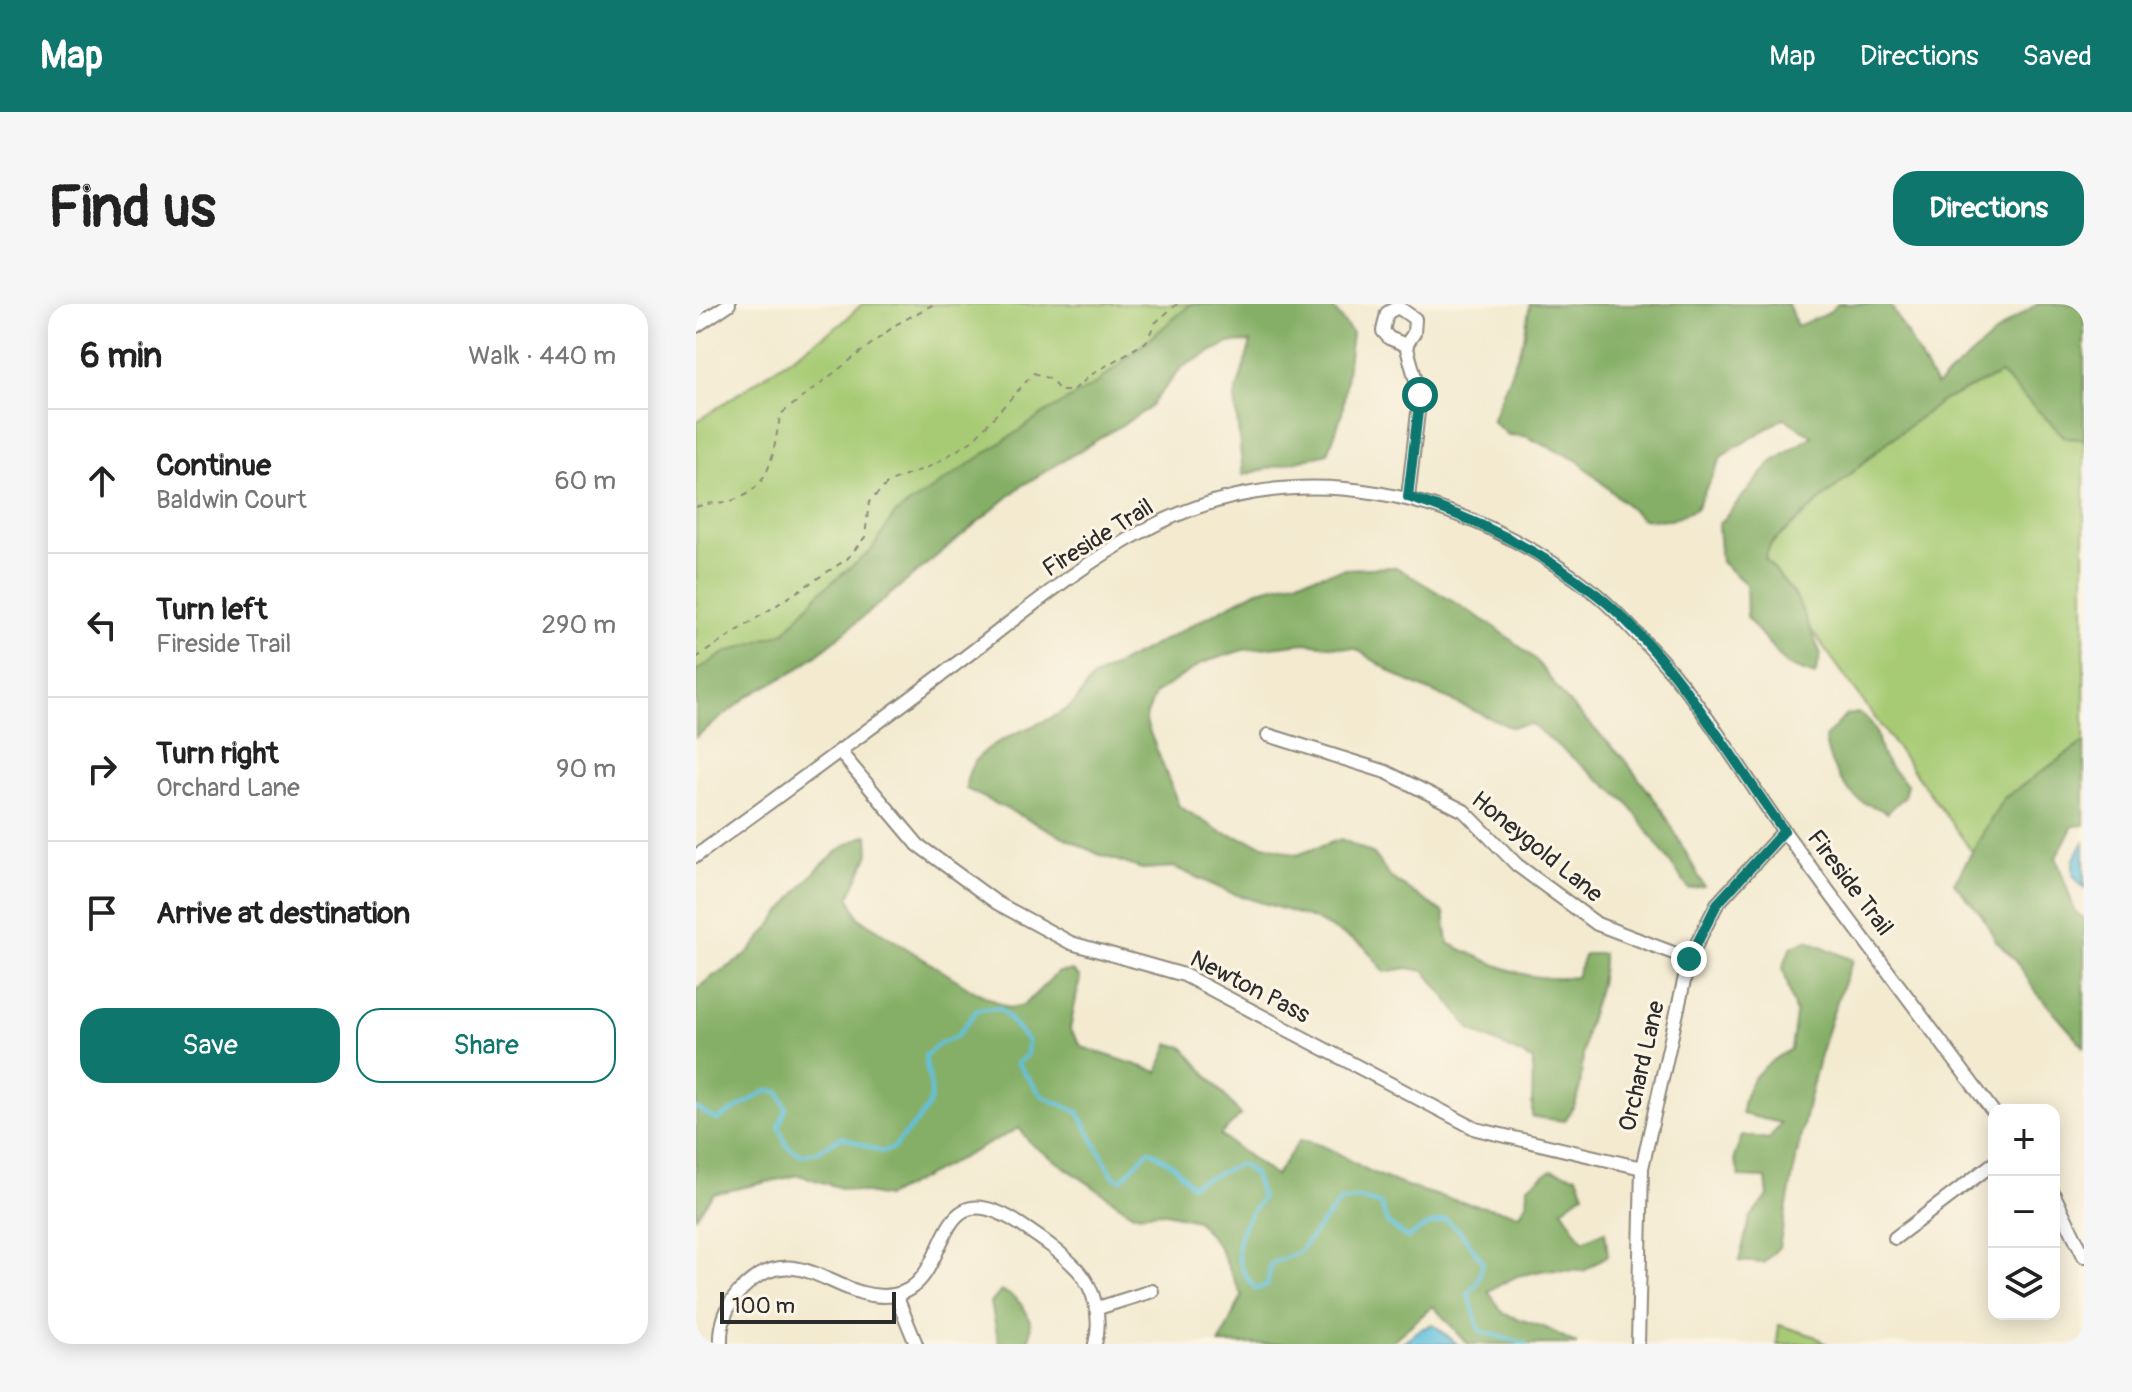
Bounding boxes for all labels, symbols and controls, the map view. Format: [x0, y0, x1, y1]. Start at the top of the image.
text: Map [40, 32, 103, 80]
text: Map [1769, 39, 1816, 74]
text: Directions [1860, 39, 1979, 74]
text: Saved [2023, 39, 2092, 74]
button: Directions [1893, 171, 2084, 246]
text: Find us [48, 174, 216, 243]
text: 6 min [80, 335, 162, 378]
text: Walk · 440 m [468, 340, 616, 372]
route start [1402, 377, 1438, 413]
text: Continue [156, 447, 271, 484]
icon: ahead [80, 459, 124, 503]
text: 60 m [554, 465, 616, 497]
text: Baldwin Court [156, 484, 307, 516]
street label: Fireside Trail [1037, 493, 1159, 583]
text: Turn left [156, 591, 267, 628]
icon: left [80, 603, 124, 647]
text: 290 m [542, 609, 616, 641]
text: Fireside Trail [156, 628, 291, 660]
text: Turn right [156, 735, 279, 772]
icon: right [80, 747, 124, 791]
text: 90 m [556, 753, 616, 785]
text: Orchard Lane [156, 772, 300, 804]
street label: Honeygold Lane [1465, 785, 1609, 909]
street label: Fireside Trail [1801, 824, 1899, 942]
icon: arrive [80, 891, 124, 935]
text: Arrive at destination [156, 895, 410, 932]
route end [1671, 941, 1707, 977]
street label: Newton Pass [1185, 945, 1315, 1030]
street label: Orchard Lane [1613, 998, 1671, 1134]
button: Save [80, 1008, 340, 1083]
button: Share [356, 1008, 616, 1083]
map controls [1988, 1104, 2060, 1320]
button: + [1988, 1104, 2060, 1176]
button: − [1988, 1176, 2060, 1248]
button: layers [1988, 1248, 2060, 1320]
scale bar [720, 1288, 896, 1324]
text: 100 m [732, 1292, 795, 1320]

